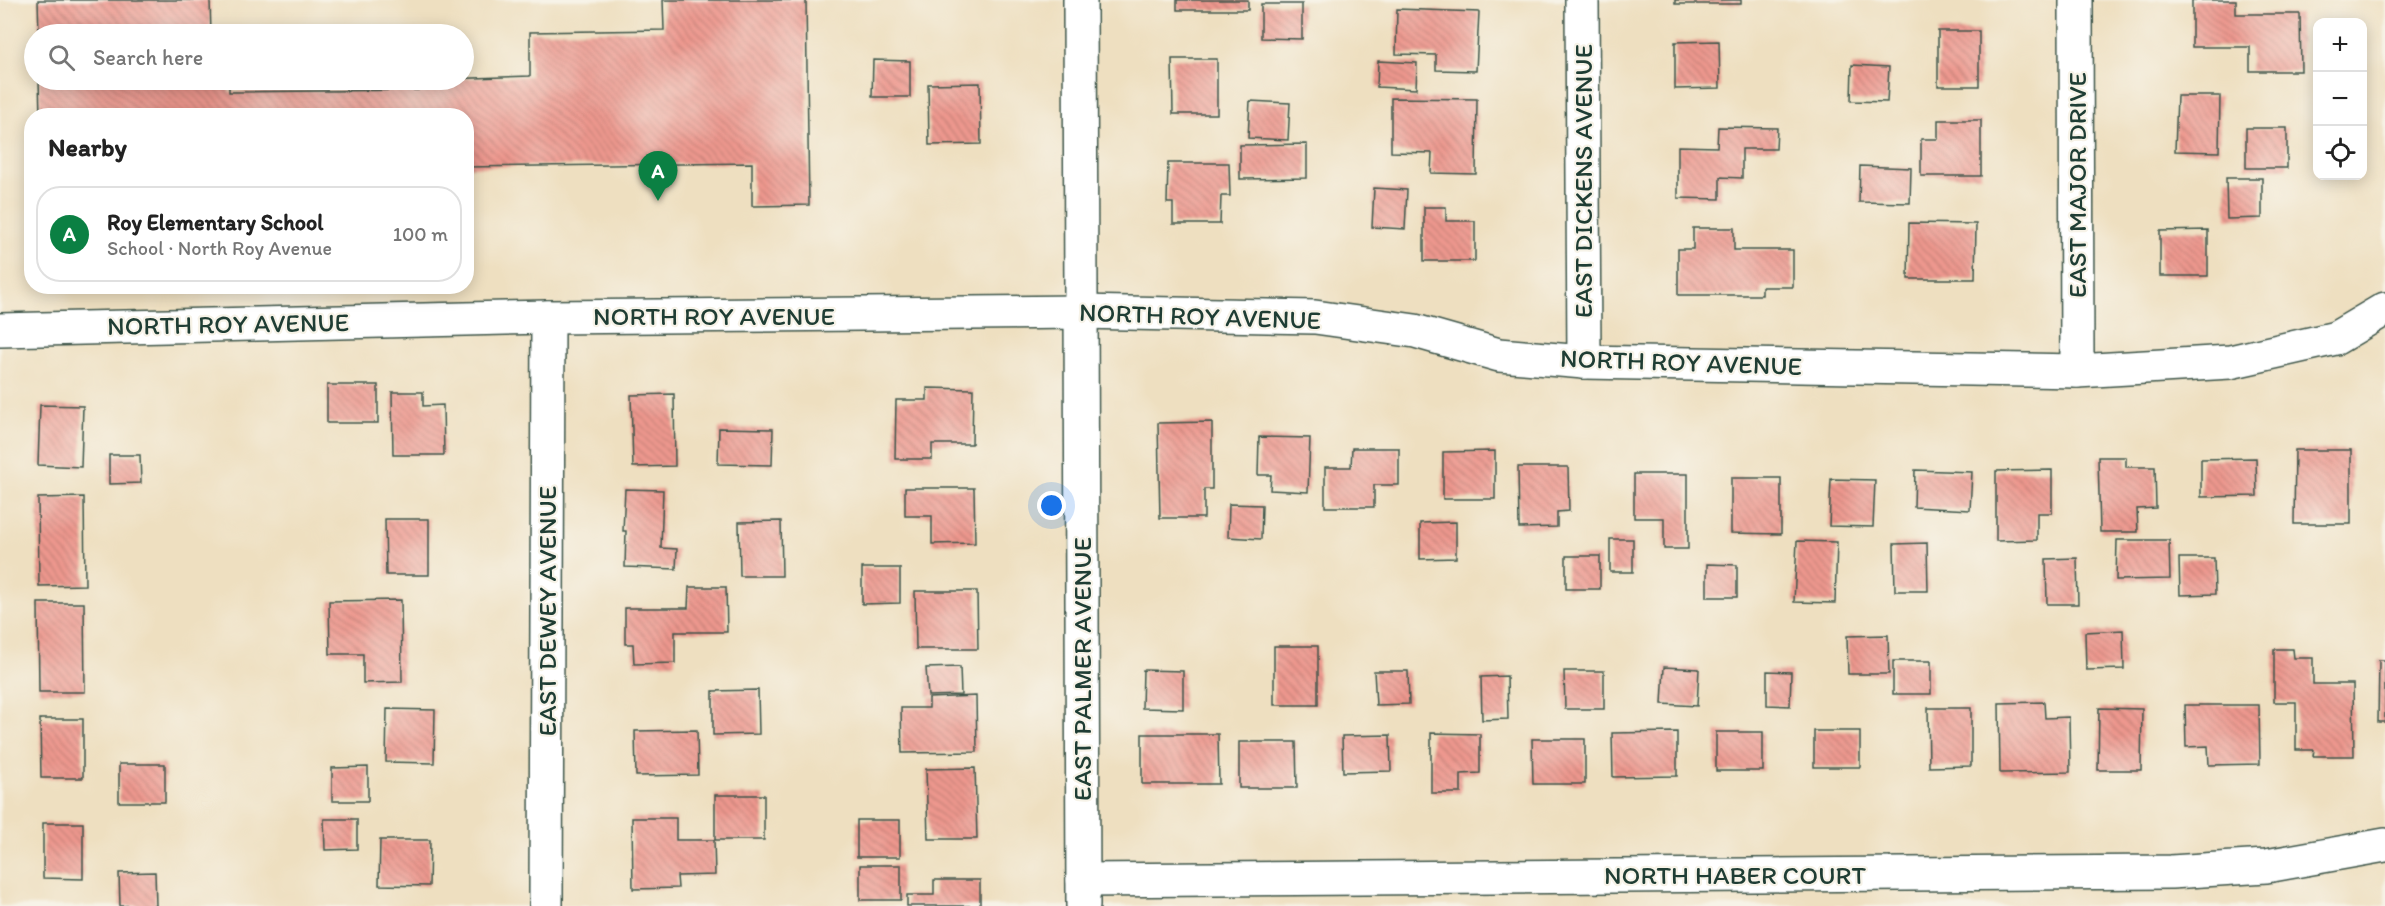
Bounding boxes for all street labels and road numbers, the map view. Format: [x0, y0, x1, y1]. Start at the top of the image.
street label: EAST DICKENS AVENUE [1567, 44, 1599, 318]
street label: EAST MAJOR DRIVE [2061, 72, 2093, 298]
street label: NORTH ROY AVENUE [1079, 296, 1321, 336]
street label: NORTH ROY AVENUE [593, 300, 835, 332]
street label: NORTH ROY AVENUE [107, 306, 349, 342]
street label: NORTH ROY AVENUE [1560, 342, 1802, 382]
street label: EAST DEWEY AVENUE [531, 486, 563, 736]
street label: EAST PALMER AVENUE [1066, 537, 1098, 801]
street label: NORTH HABER COURT [1604, 859, 1866, 891]

